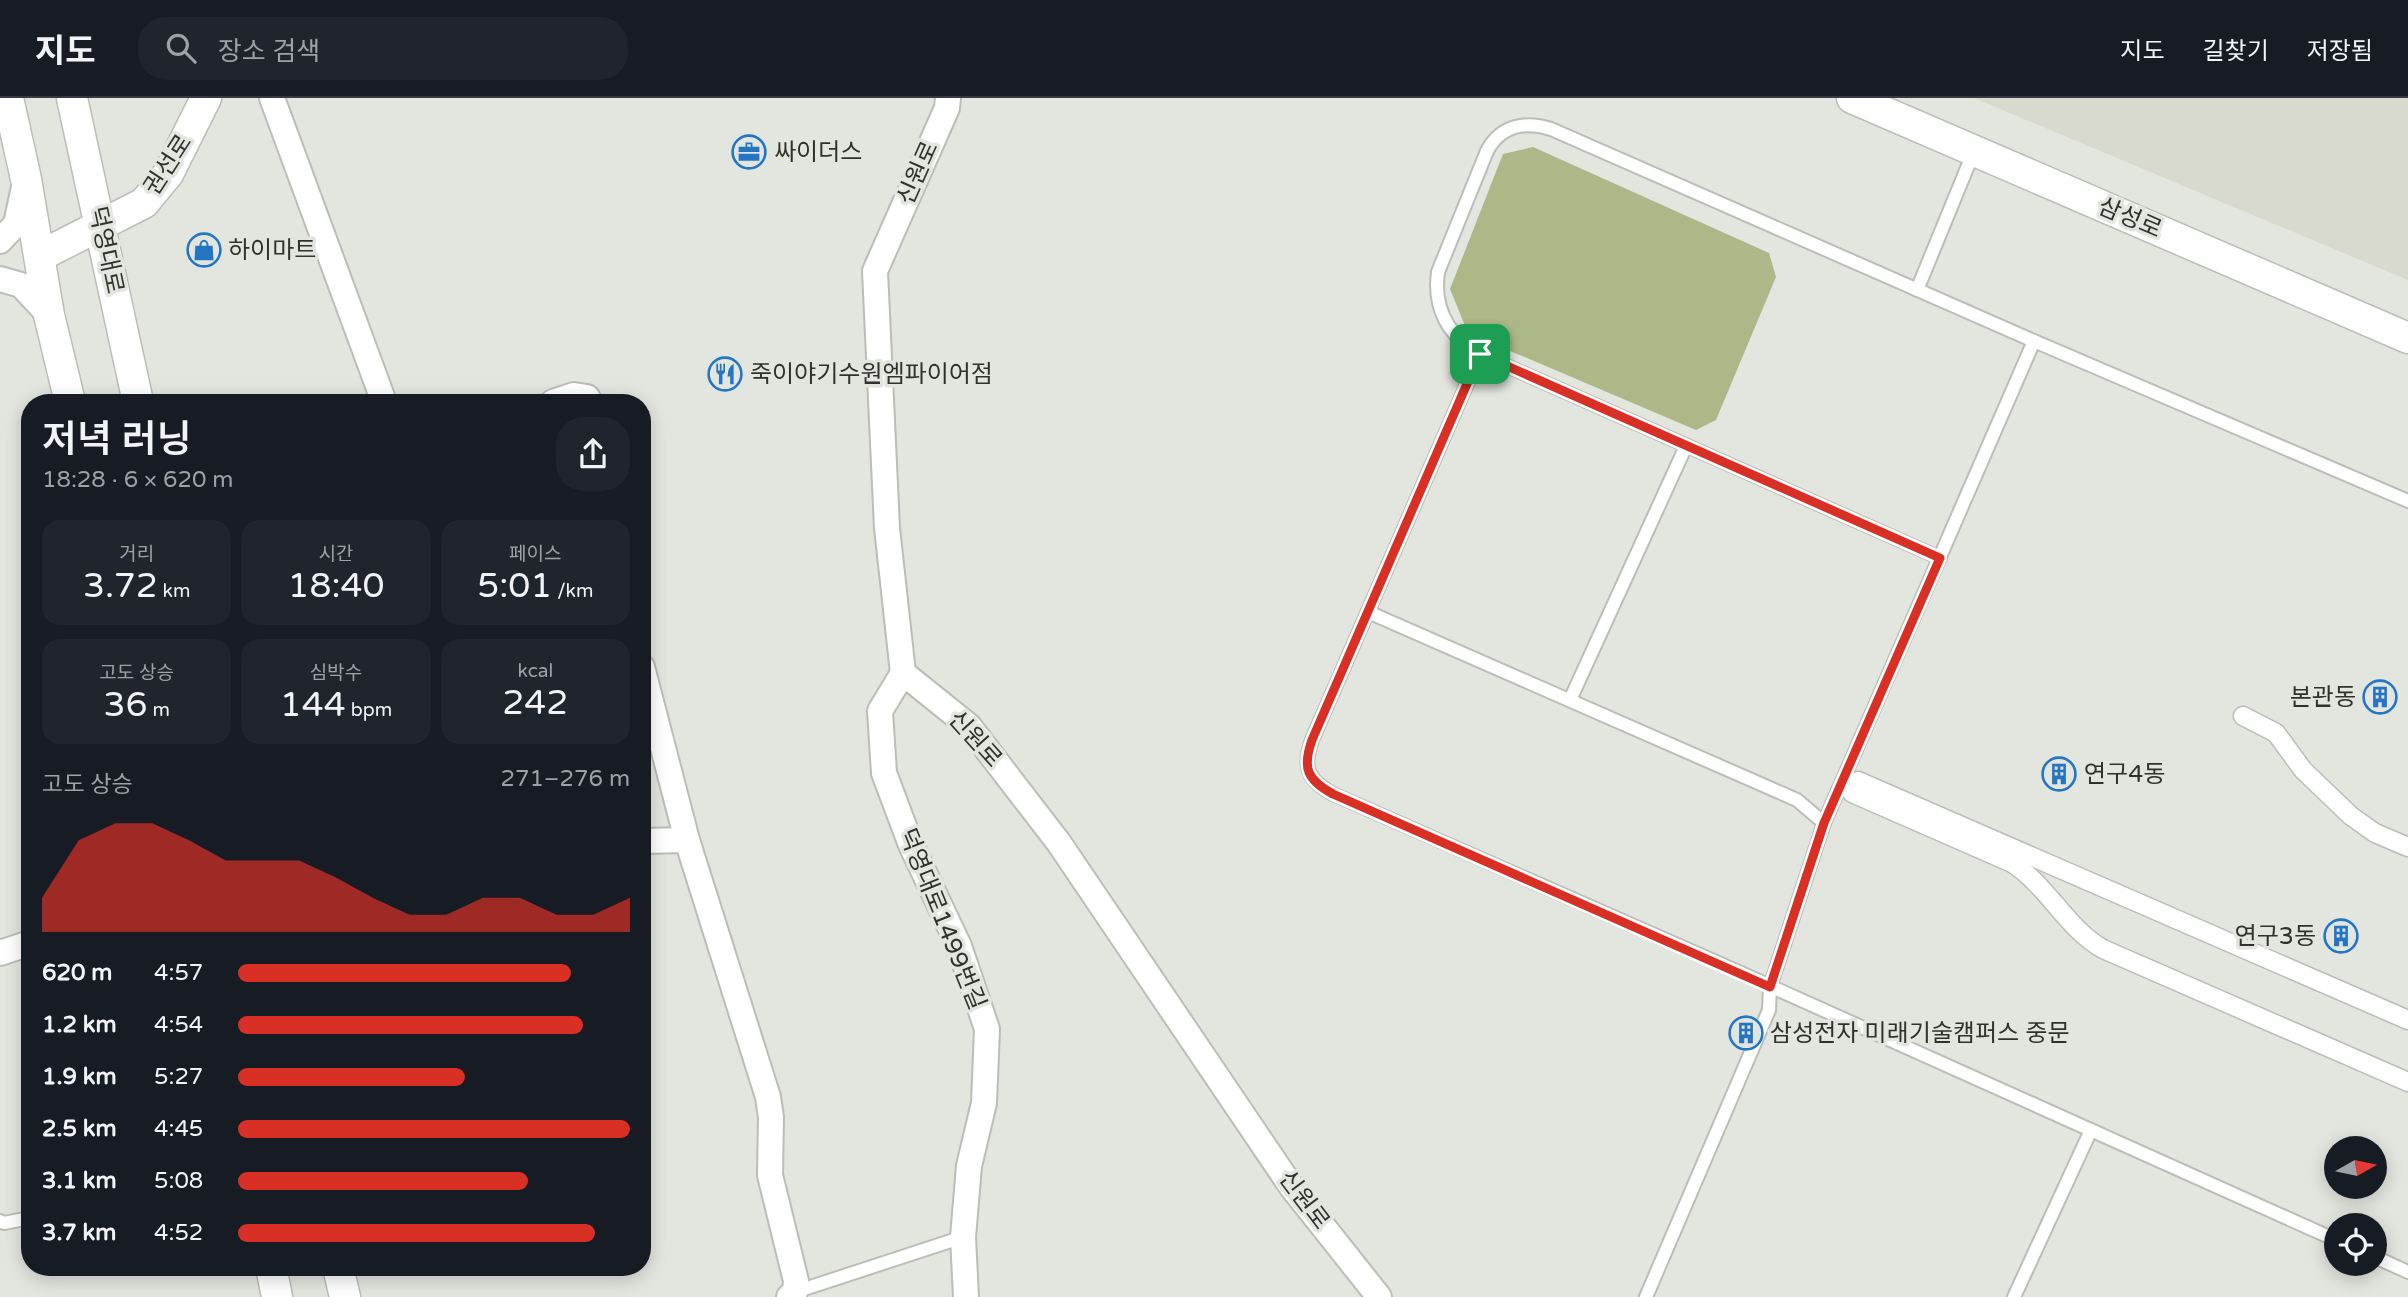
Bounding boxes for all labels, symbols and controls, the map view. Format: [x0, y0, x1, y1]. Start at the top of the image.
search box [138, 17, 628, 80]
icon: search [162, 29, 200, 67]
text: 지도 [35, 32, 96, 71]
text: 장소 검색 [218, 36, 320, 67]
text: 지도 [2120, 37, 2165, 66]
text: 길찾기 [2203, 37, 2269, 66]
text: 저장됨 [2307, 37, 2373, 66]
street label: 권선로 [138, 129, 198, 201]
office icon: 싸이더스 [730, 133, 768, 171]
street label: 신원로 [891, 137, 945, 209]
place label: 싸이더스 [774, 138, 862, 167]
street label: 삼성로 [2094, 192, 2166, 244]
street label: 덕영대로 [83, 204, 129, 296]
shop icon: 하이마트 [185, 231, 223, 269]
place label: 하이마트 [228, 236, 316, 265]
pin [1450, 324, 1510, 384]
icon: arrive [1461, 335, 1499, 373]
restaurant icon: 죽이야기수원엠파이어점 [706, 355, 744, 393]
place label: 죽이야기수원엠파이어점 [750, 360, 993, 389]
text: 저녁 러닝 [42, 417, 192, 463]
button: share [556, 417, 630, 491]
text: 18:28 · 6 × 620 m [42, 466, 233, 494]
text: 거리 [119, 543, 154, 565]
text: 시간 [319, 543, 353, 565]
text: 페이스 [509, 543, 562, 565]
text: 3.72 [83, 565, 158, 607]
text: 18:40 [287, 565, 385, 607]
text: 5:01 [477, 565, 552, 607]
text: km [158, 580, 190, 602]
text: /km [552, 580, 593, 602]
text: kcal [517, 660, 553, 682]
text: 고도 상승 [99, 662, 174, 684]
text: 심박수 [310, 662, 362, 684]
building icon: 본관동 [2361, 678, 2399, 716]
text: 242 [502, 682, 568, 724]
place label: 본관동 [2290, 683, 2356, 712]
text: 36 [103, 684, 147, 726]
text: 144 [280, 684, 346, 726]
text: m [147, 699, 170, 721]
text: bpm [346, 699, 392, 721]
street label: 신원로 [942, 705, 1008, 773]
building icon: 연구4동 [2040, 755, 2078, 793]
place label: 연구4동 [2084, 760, 2165, 789]
text: 271–276 m [501, 765, 630, 793]
text: 고도 상승 [42, 771, 133, 799]
street label: 덕영대로1499번길 [892, 824, 992, 1014]
building icon: 연구3동 [2322, 917, 2360, 955]
place label: 연구3동 [2235, 922, 2316, 951]
text: 620 m [42, 959, 112, 987]
text: 4:57 [154, 959, 203, 987]
text: 1.2 km [42, 1011, 117, 1039]
text: 4:54 [154, 1011, 203, 1039]
building icon: 삼성전자 미래기술캠퍼스 중문 [1727, 1014, 1765, 1052]
place label: 삼성전자 미래기술캠퍼스 중문 [1770, 1019, 2070, 1048]
text: 1.9 km [42, 1063, 117, 1091]
text: 5:27 [154, 1063, 203, 1091]
text: 2.5 km [42, 1115, 117, 1143]
text: 4:45 [154, 1115, 203, 1143]
north arrow [2324, 1136, 2387, 1199]
map controls [2324, 1136, 2387, 1276]
street label: 신원로 [1272, 1165, 1336, 1235]
text: 3.1 km [42, 1167, 117, 1195]
text: 5:08 [154, 1167, 203, 1195]
button: locate [2324, 1213, 2387, 1276]
text: 3.7 km [42, 1219, 116, 1247]
text: 4:52 [154, 1219, 203, 1247]

